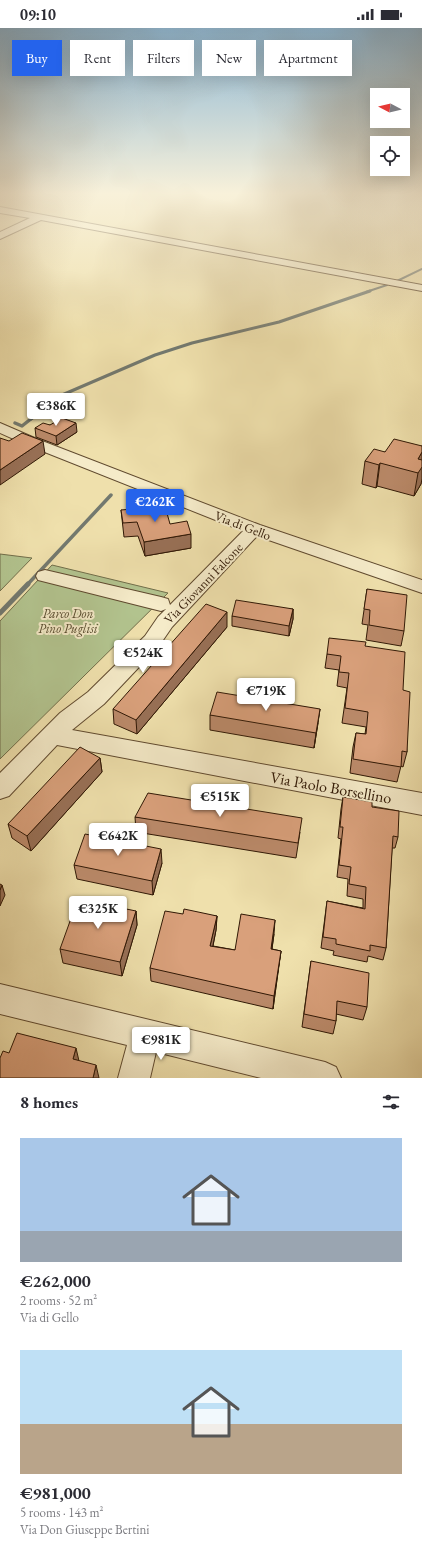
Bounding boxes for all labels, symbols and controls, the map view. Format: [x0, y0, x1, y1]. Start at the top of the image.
text: 09:10 [20, 5, 56, 24]
chip: Buy [12, 40, 62, 76]
chip: Rent [70, 40, 125, 76]
chip: Filters [133, 40, 194, 76]
chip: New [202, 40, 256, 76]
chip: Apartment [264, 40, 352, 76]
north arrow [370, 88, 410, 128]
map controls [370, 88, 410, 176]
button: locate [370, 136, 410, 176]
pin: €386K [28, 393, 84, 427]
text: €386K [36, 397, 76, 414]
pin: €262K [127, 489, 183, 523]
text: €262K [135, 493, 175, 510]
street label: Via di Gello [212, 507, 273, 544]
street label: Via Giovanni Falcone [160, 539, 246, 628]
park label: Parco Don Pino Puglisi [38, 605, 99, 637]
pin: €524K [115, 640, 171, 674]
text: €524K [123, 644, 163, 661]
pin: €719K [238, 678, 294, 712]
text: €719K [246, 682, 286, 699]
street label: Via Paolo Borsellino [269, 766, 393, 809]
pin: €515K [192, 784, 248, 818]
text: €515K [200, 788, 240, 805]
pin: €642K [90, 823, 146, 857]
text: €642K [98, 827, 138, 844]
pin: €325K [70, 896, 126, 930]
text: €325K [78, 900, 118, 917]
pin: €981K [133, 1027, 189, 1061]
text: €981K [141, 1031, 181, 1048]
text: 8 homes [20, 1091, 78, 1113]
icon: filters [380, 1091, 402, 1113]
icon: home [175, 1164, 247, 1236]
text: €262,000 [20, 1270, 91, 1292]
text: 2 rooms · 52 m² [20, 1292, 97, 1309]
text: Via di Gello [20, 1309, 79, 1326]
icon: home [175, 1376, 247, 1448]
text: €981,000 [20, 1482, 91, 1504]
text: 5 rooms · 143 m² [20, 1504, 104, 1521]
text: Via Don Giuseppe Bertini [20, 1521, 149, 1538]

